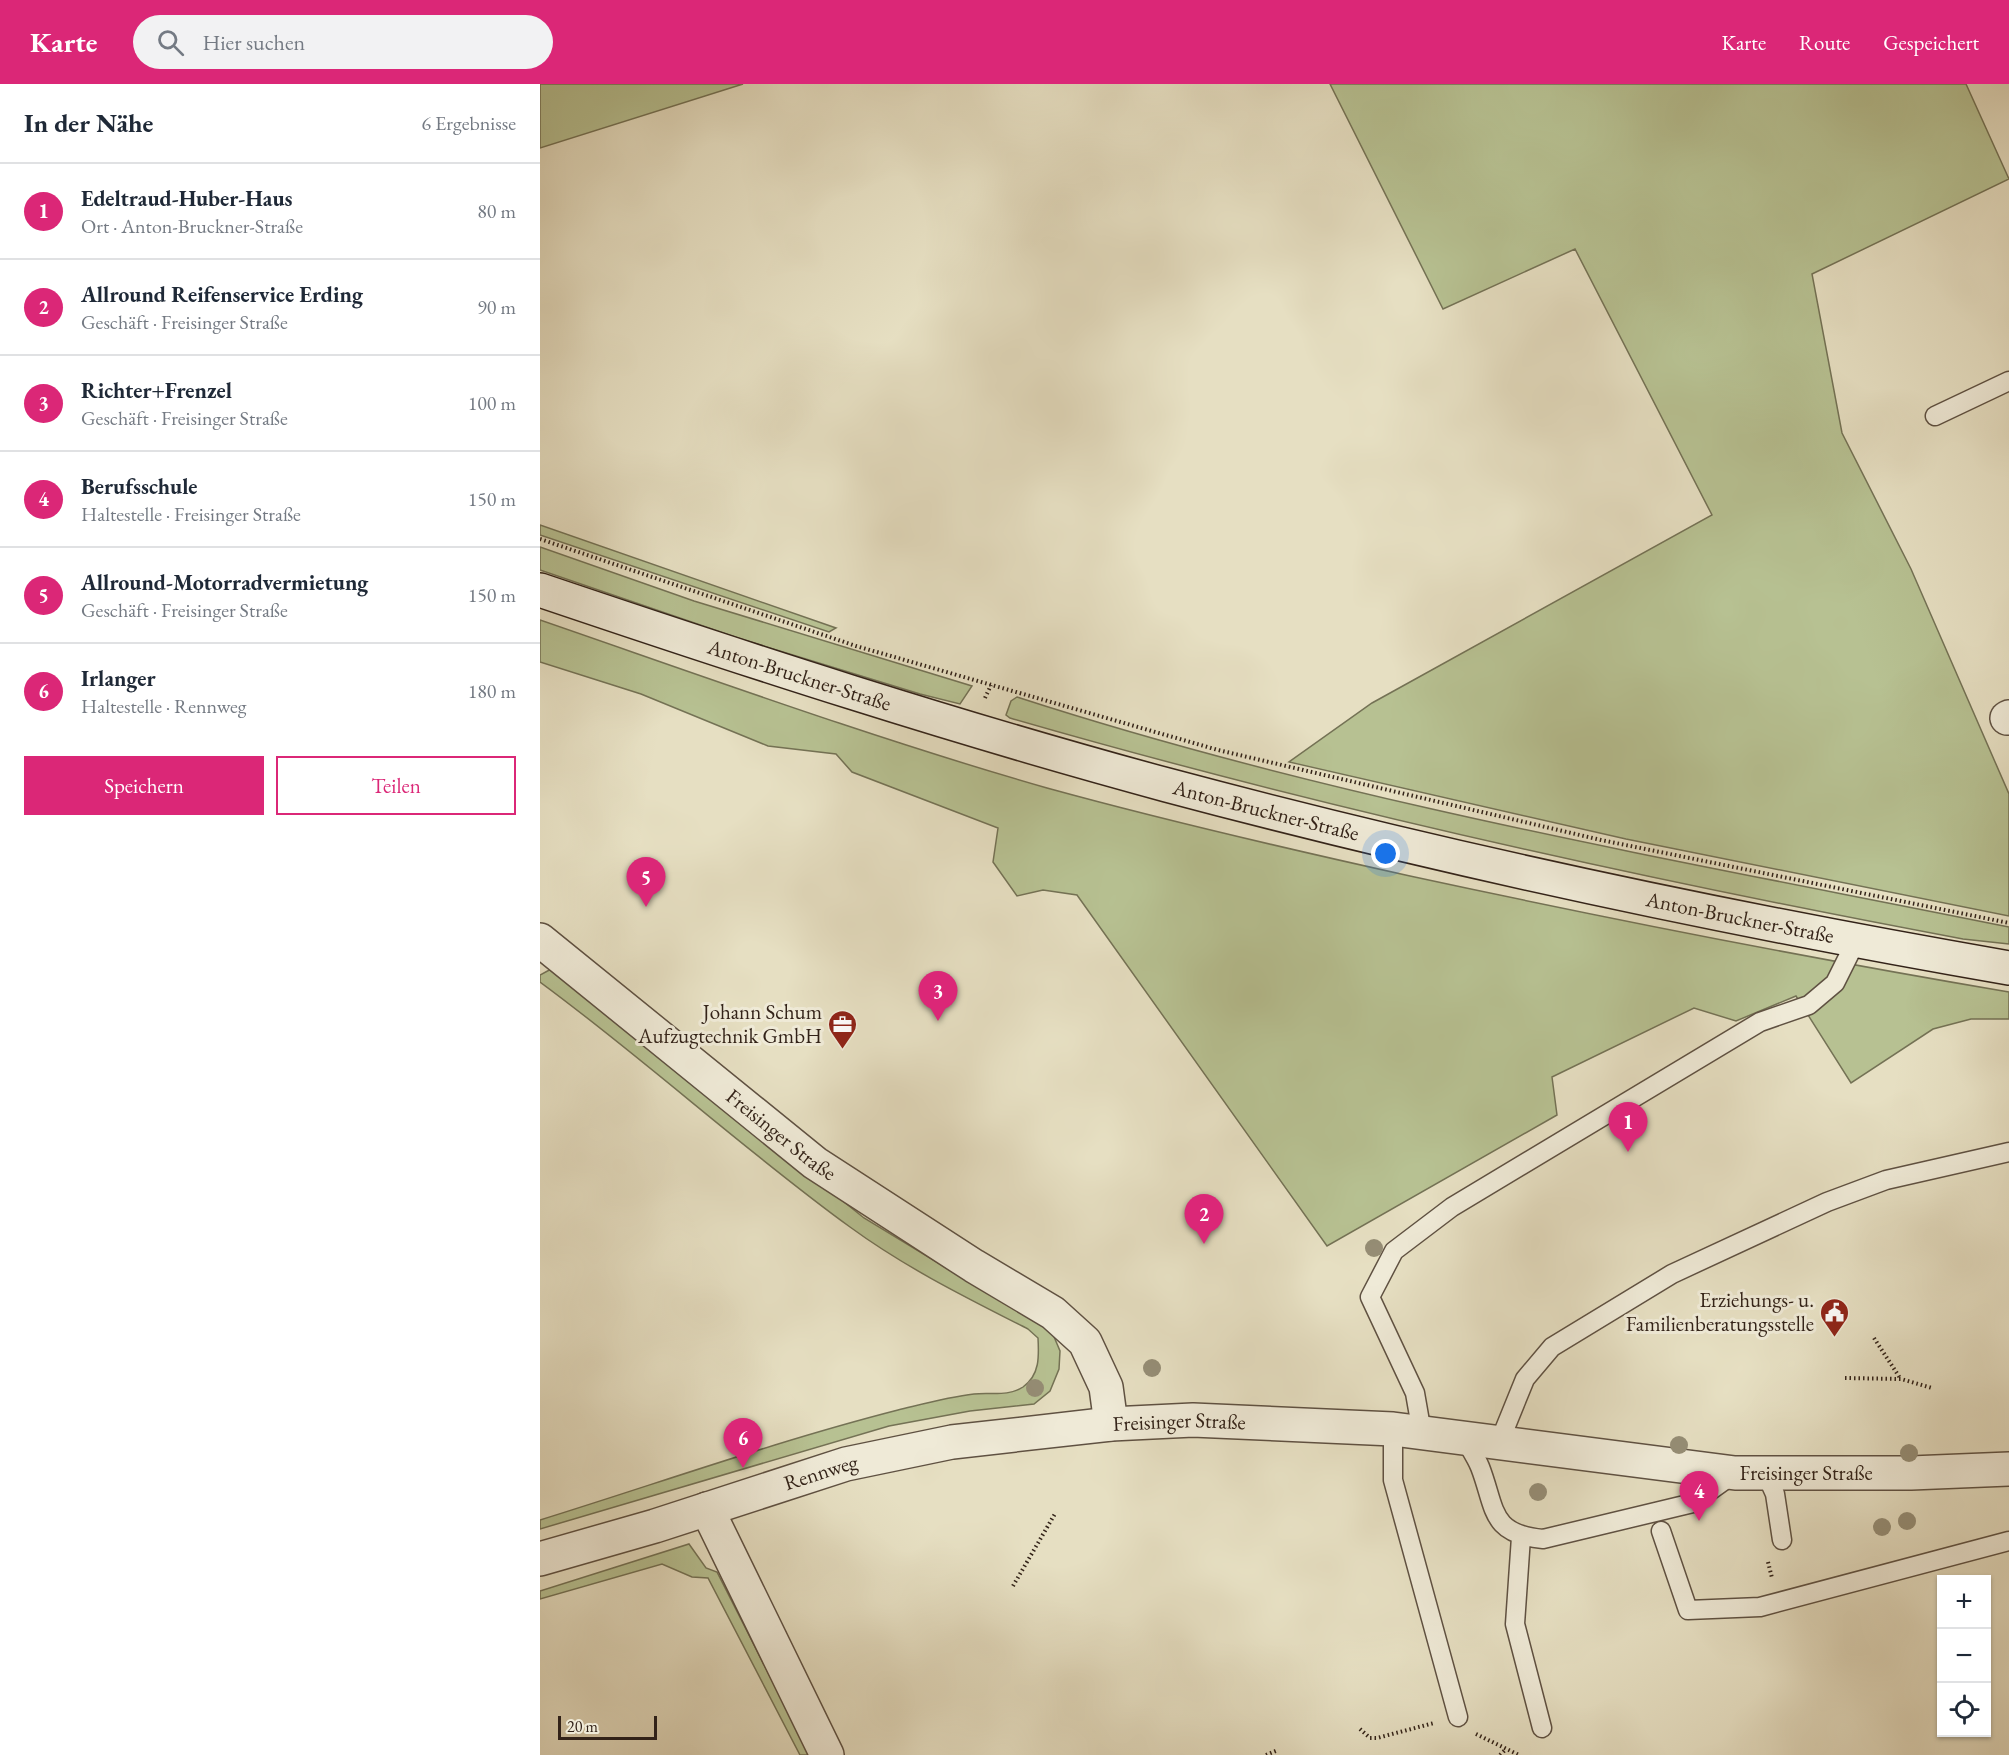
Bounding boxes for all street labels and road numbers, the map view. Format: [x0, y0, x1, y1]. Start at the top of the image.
street label: Anton-Bruckner-Straße [703, 633, 894, 717]
street label: Anton-Bruckner-Straße [1169, 773, 1362, 846]
street label: Anton-Bruckner-Straße [1643, 885, 1836, 949]
street label: Freisinger Straße [721, 1082, 842, 1186]
street label: Freisinger Straße [1112, 1406, 1246, 1437]
street label: Rennweg [780, 1448, 861, 1496]
street label: Freisinger Straße [1739, 1459, 1873, 1486]

